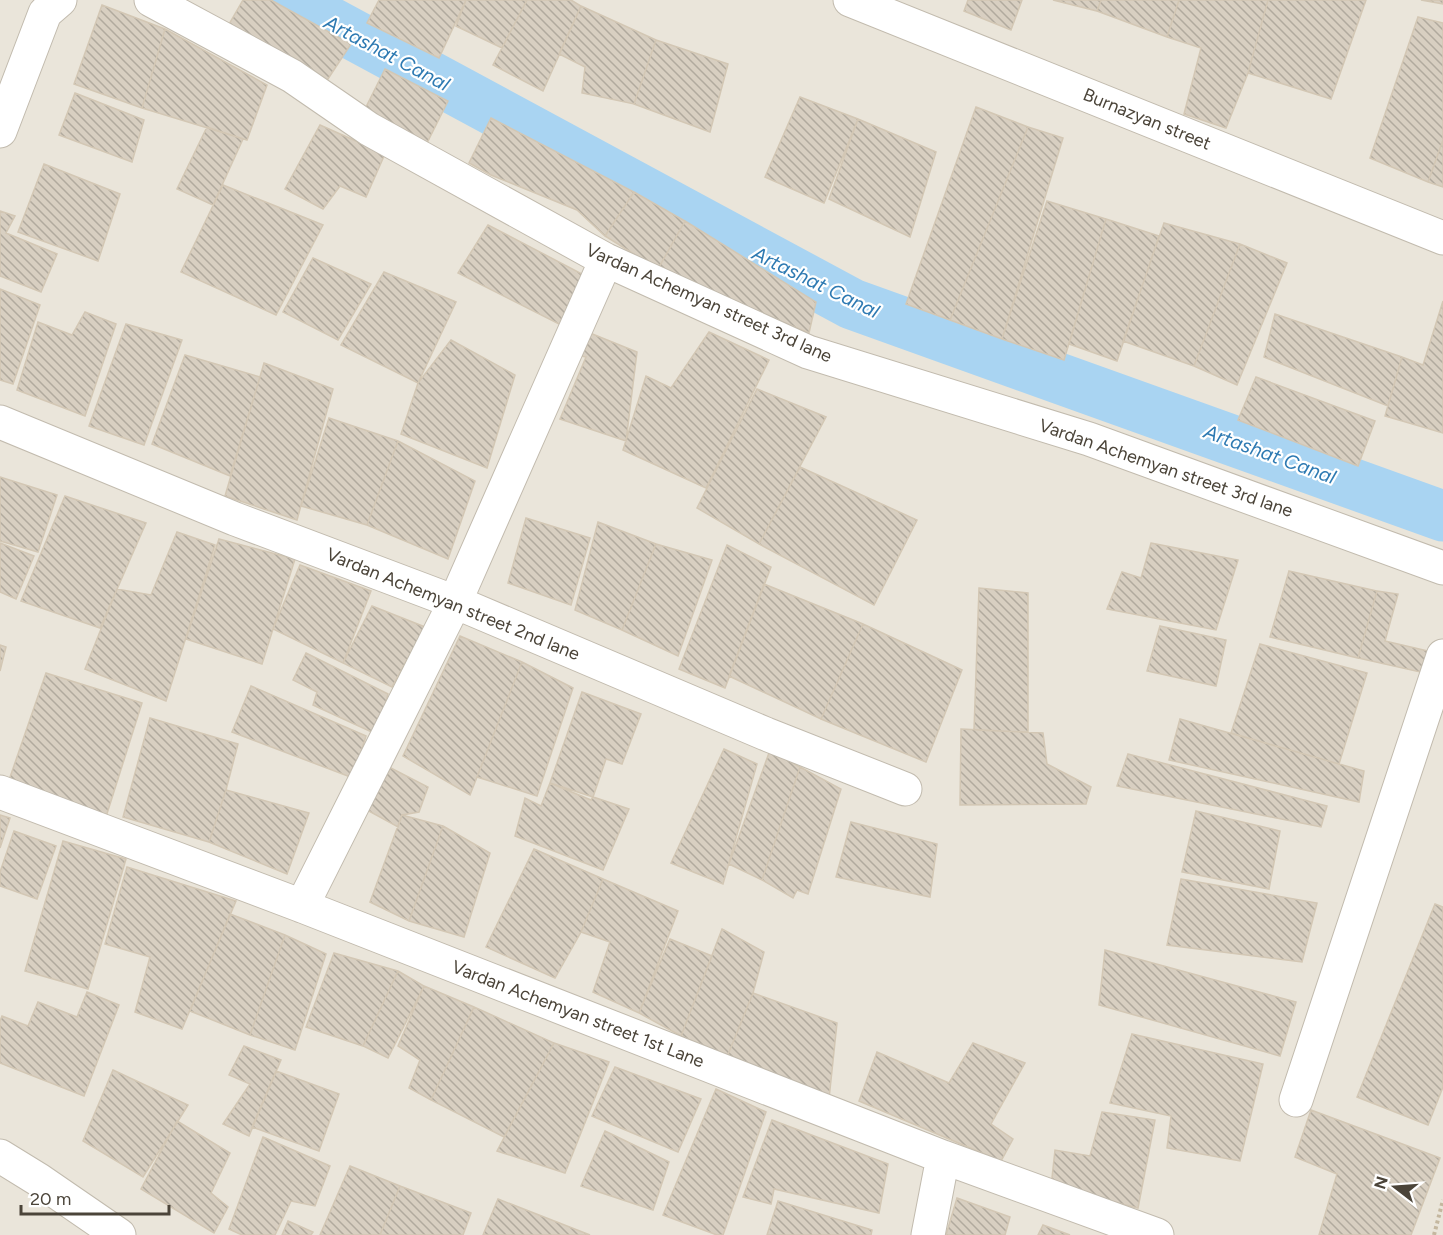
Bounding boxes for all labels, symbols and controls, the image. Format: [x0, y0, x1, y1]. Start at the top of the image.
water label: Artashat Canal [319, 9, 454, 96]
street label: Burnazyan street [1080, 83, 1214, 155]
street label: Vardan Achemyan street 3rd lane [583, 239, 836, 367]
water label: Artashat Canal [748, 240, 884, 323]
street label: Vardan Achemyan street 3rd lane [1036, 414, 1296, 522]
water label: Artashat Canal [1200, 419, 1340, 489]
street label: Vardan Achemyan street 2nd lane [323, 543, 583, 665]
street label: Vardan Achemyan street 1st Lane [449, 956, 708, 1072]
north arrow [1365, 1157, 1425, 1217]
text: N [1370, 1174, 1392, 1191]
scale bar [21, 1178, 170, 1216]
text: 20 m [30, 1188, 71, 1210]

